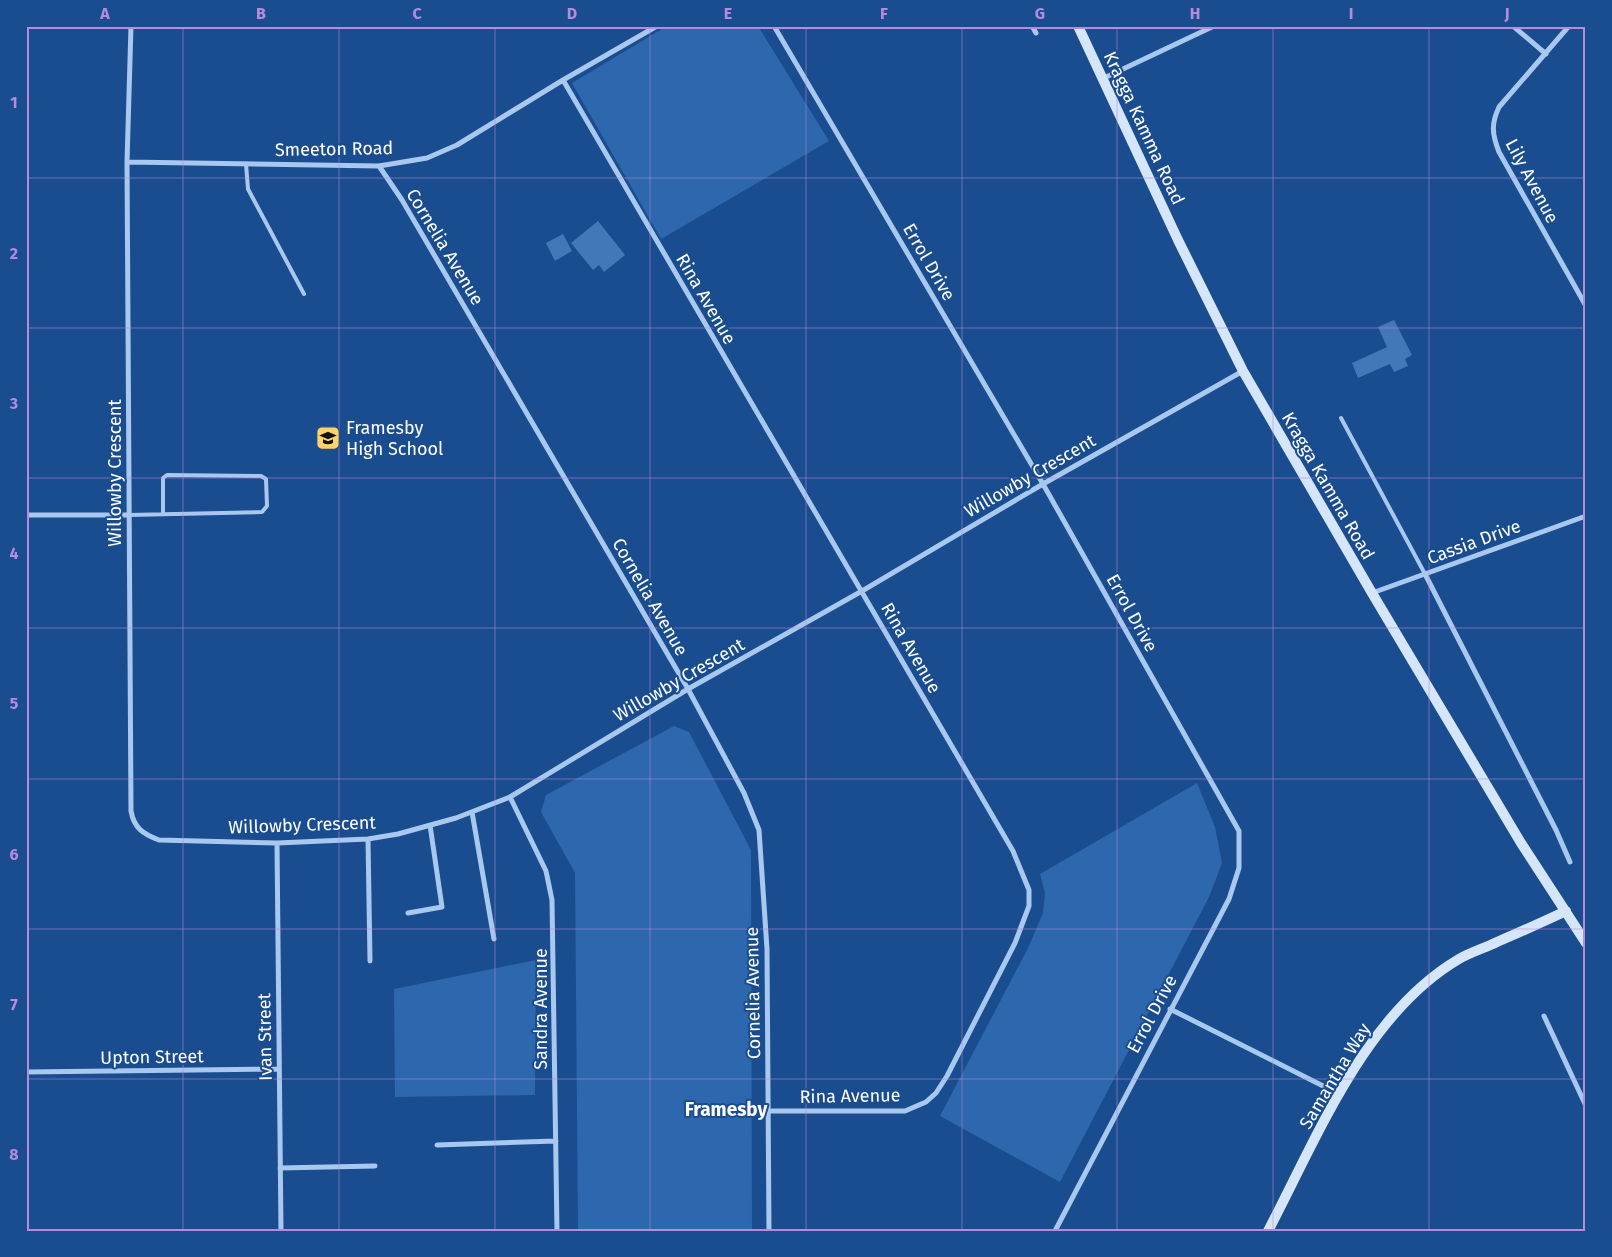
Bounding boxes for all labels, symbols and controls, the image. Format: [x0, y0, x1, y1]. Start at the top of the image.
text: A [99, 4, 110, 23]
text: B [256, 4, 266, 23]
text: C [412, 4, 422, 23]
text: D [567, 4, 577, 23]
text: E [724, 4, 732, 23]
text: F [880, 4, 888, 23]
text: G [1035, 4, 1045, 23]
text: H [1190, 4, 1200, 23]
text: I [1349, 4, 1353, 23]
text: J [1503, 4, 1510, 23]
street label: Kragga Kamma Road [1099, 48, 1189, 208]
text: 1 [10, 93, 18, 112]
street label: Lily Avenue [1501, 135, 1563, 227]
street label: Smeeton Road [275, 137, 393, 161]
street label: Cornelia Avenue [402, 185, 488, 309]
street label: Errol Drive [898, 219, 960, 305]
text: 2 [10, 244, 18, 263]
street label: Rina Avenue [671, 250, 741, 348]
text: 3 [9, 394, 18, 413]
street label: Willowby Crescent [104, 399, 126, 547]
street label: Kragga Kamma Road [1277, 408, 1379, 564]
place label: Framesby High School [346, 417, 443, 460]
school or university icon: Framesby High School [315, 425, 341, 451]
street label: Willowby Crescent [961, 429, 1100, 522]
street label: Cassia Drive [1424, 515, 1524, 569]
street label: Cornelia Avenue [607, 534, 693, 660]
text: 4 [9, 544, 19, 563]
street label: Errol Drive [1102, 570, 1162, 656]
street label: Rina Avenue [876, 599, 946, 697]
street label: Willowby Crescent [610, 633, 749, 726]
text: 5 [10, 694, 19, 713]
street label: Willowby Crescent [228, 811, 377, 839]
text: 6 [9, 845, 19, 864]
street label: Cornelia Avenue [741, 927, 765, 1059]
street label: Sandra Avenue [530, 948, 552, 1070]
street label: Errol Drive [1122, 971, 1182, 1057]
street label: Ivan Street [253, 992, 277, 1081]
text: 7 [10, 995, 18, 1014]
street label: Samantha Way [1295, 1019, 1375, 1133]
street label: Upton Street [100, 1045, 204, 1069]
street label: Rina Avenue [799, 1084, 901, 1108]
district label: Framesby [685, 1098, 768, 1121]
text: 8 [9, 1145, 19, 1164]

